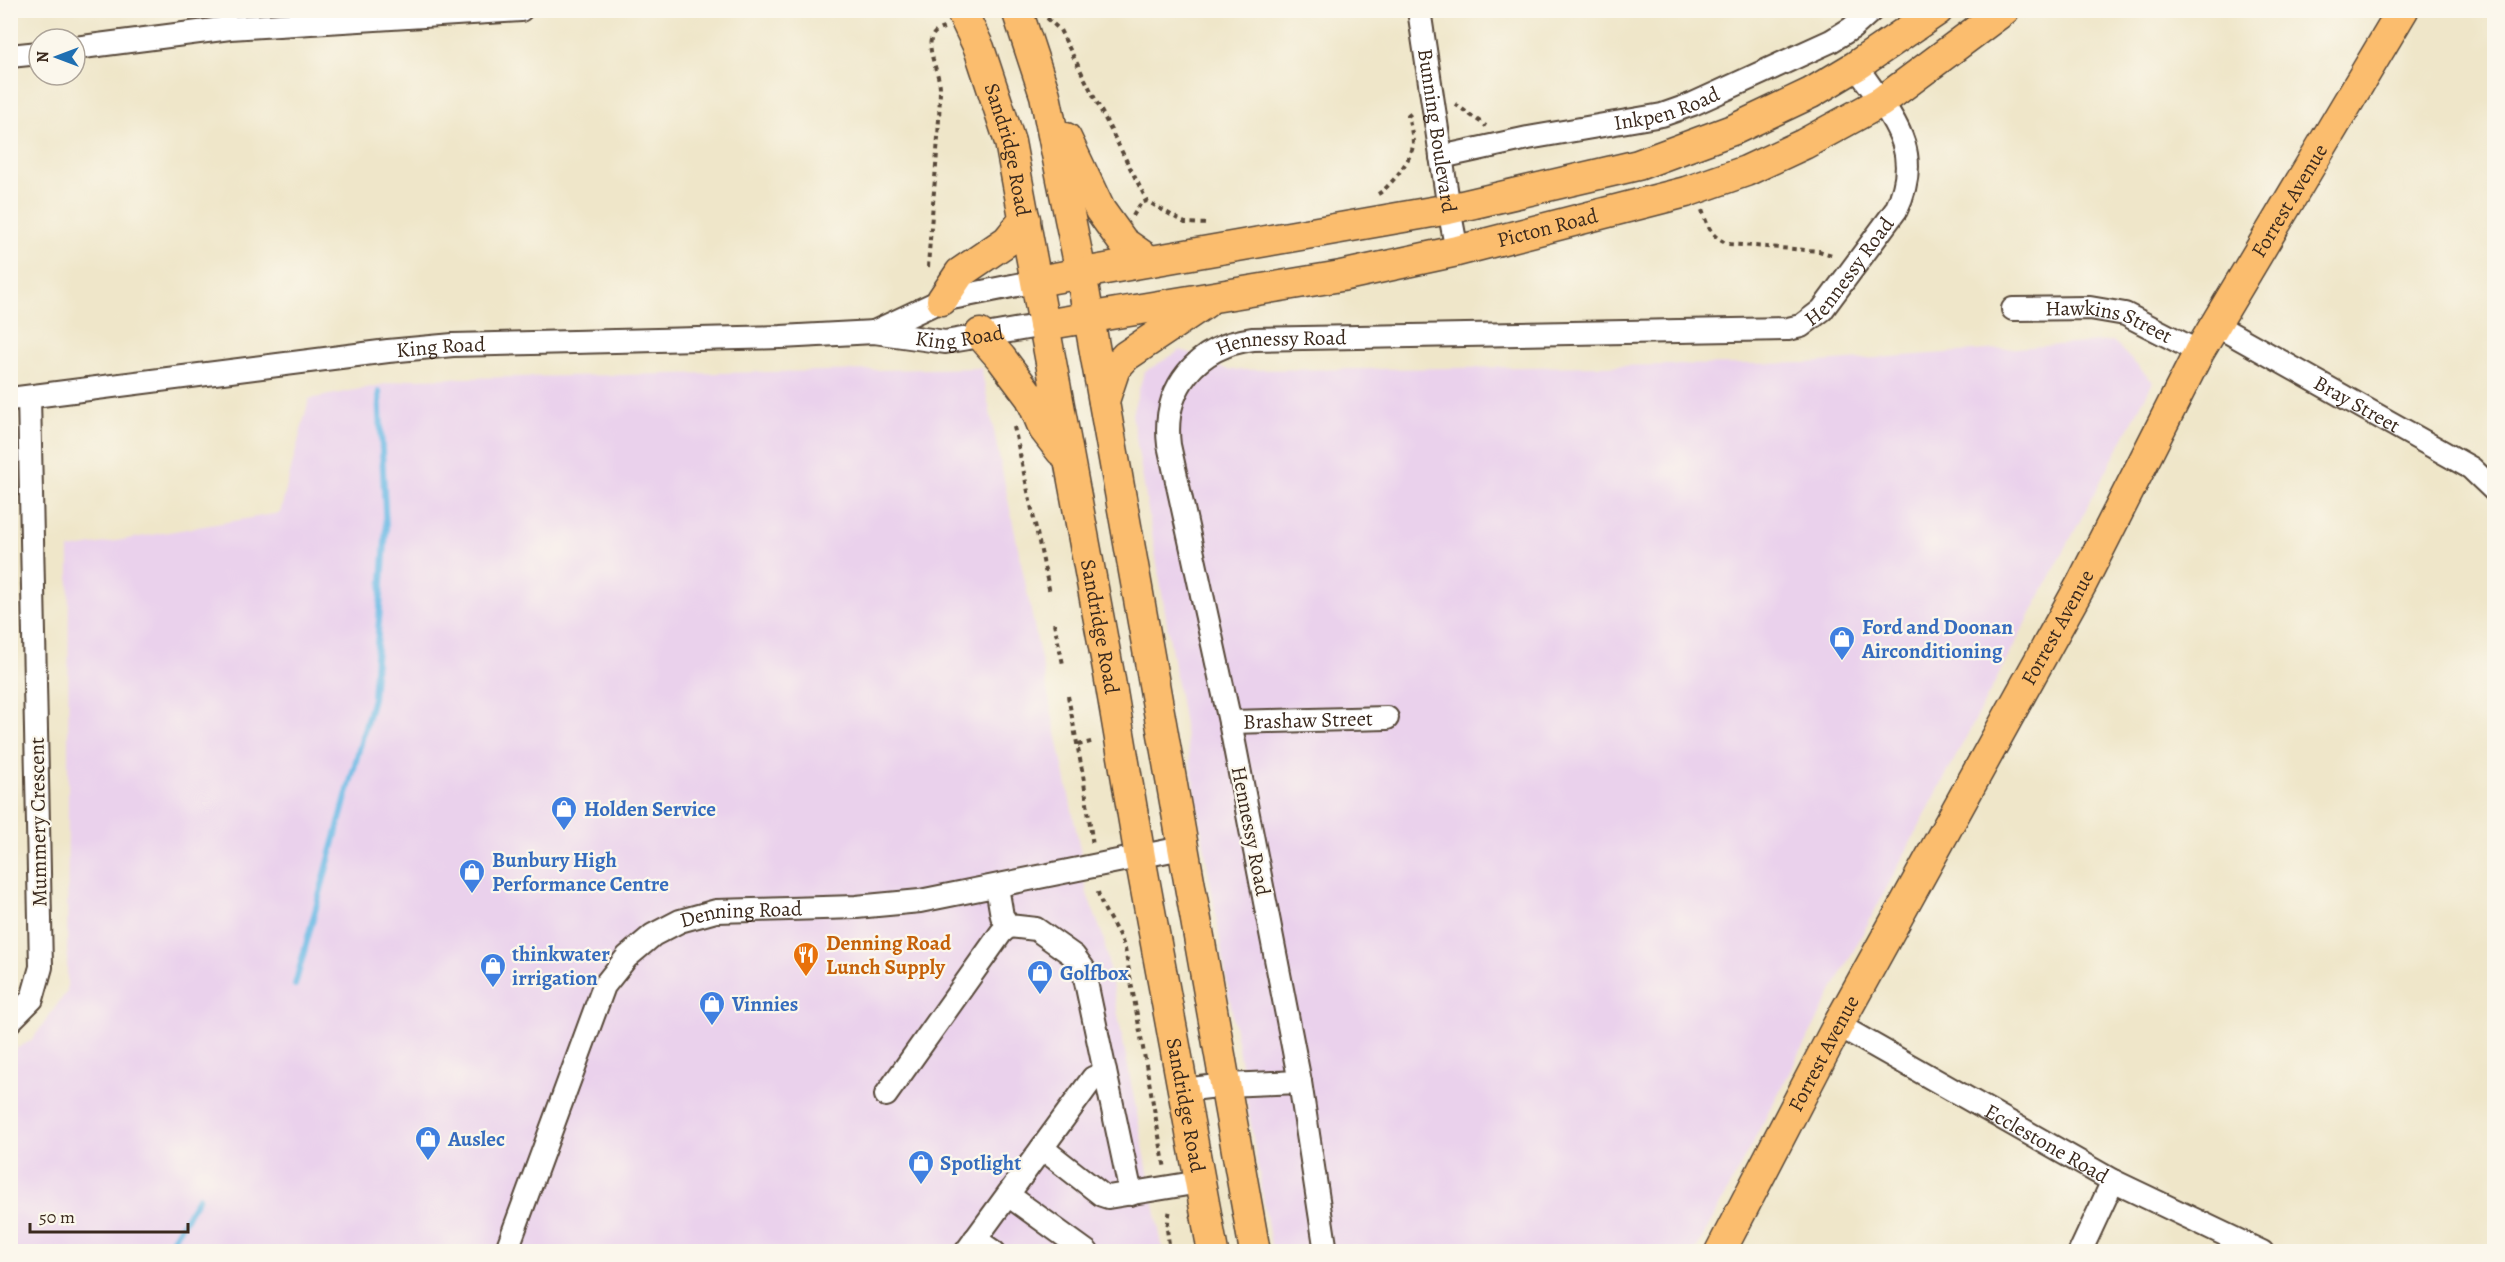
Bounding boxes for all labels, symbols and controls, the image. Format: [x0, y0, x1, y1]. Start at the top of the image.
north arrow [27, 27, 87, 87]
street label: Bunning Boulevard [1411, 47, 1463, 215]
text: N [32, 51, 54, 63]
street label: Sandridge Road [978, 79, 1038, 219]
street label: Inkpen Road [1612, 79, 1725, 137]
street label: Forrest Avenue [2245, 139, 2334, 263]
street label: Picton Road [1494, 201, 1601, 254]
street label: Hennessy Road [1799, 211, 1901, 333]
street label: Hawkins Street [2045, 294, 2177, 350]
street label: King Road [914, 318, 1007, 356]
street label: Hennessy Road [1211, 323, 1347, 362]
street label: King Road [395, 330, 486, 364]
street label: Bray Street [2309, 369, 2405, 440]
street label: Sandridge Road [1074, 557, 1126, 697]
street label: Forrest Avenue [2014, 565, 2100, 690]
place label: Ford and Doonan Airconditioning [1861, 613, 2013, 665]
shop icon: Ford and Doonan Airconditioning [1827, 624, 1857, 662]
street label: Brashaw Street [1243, 704, 1373, 736]
street label: Mummery Crescent [23, 737, 53, 907]
street label: Hennessy Road [1225, 764, 1277, 899]
shop icon: Holden Service [549, 794, 579, 832]
place label: Holden Service [584, 795, 716, 823]
place label: Bunbury High Performance Centre [492, 846, 669, 898]
shop icon: Bunbury High Performance Centre [457, 857, 487, 895]
street label: Denning Road [677, 895, 803, 934]
place label: Denning Road Lunch Supply [826, 929, 952, 981]
place label: thinkwater irrigation [512, 940, 610, 992]
restaurant icon: Denning Road Lunch Supply [791, 940, 821, 978]
shop icon: thinkwater irrigation [478, 951, 508, 989]
shop icon: Golfbox [1025, 958, 1055, 996]
place label: Golfbox [1060, 959, 1129, 987]
shop icon: Vinnies [697, 989, 727, 1027]
place label: Vinnies [731, 990, 798, 1018]
street label: Forrest Avenue [1781, 990, 1866, 1116]
street label: Sandridge Road [1160, 1035, 1212, 1175]
street label: Ecclestone Road [1980, 1097, 2115, 1190]
shop icon: Auslec [413, 1124, 443, 1162]
place label: Auslec [447, 1125, 505, 1153]
shop icon: Spotlight [906, 1148, 936, 1186]
place label: Spotlight [940, 1149, 1021, 1177]
scale bar [30, 1196, 188, 1234]
text: 50 m [39, 1205, 75, 1229]

